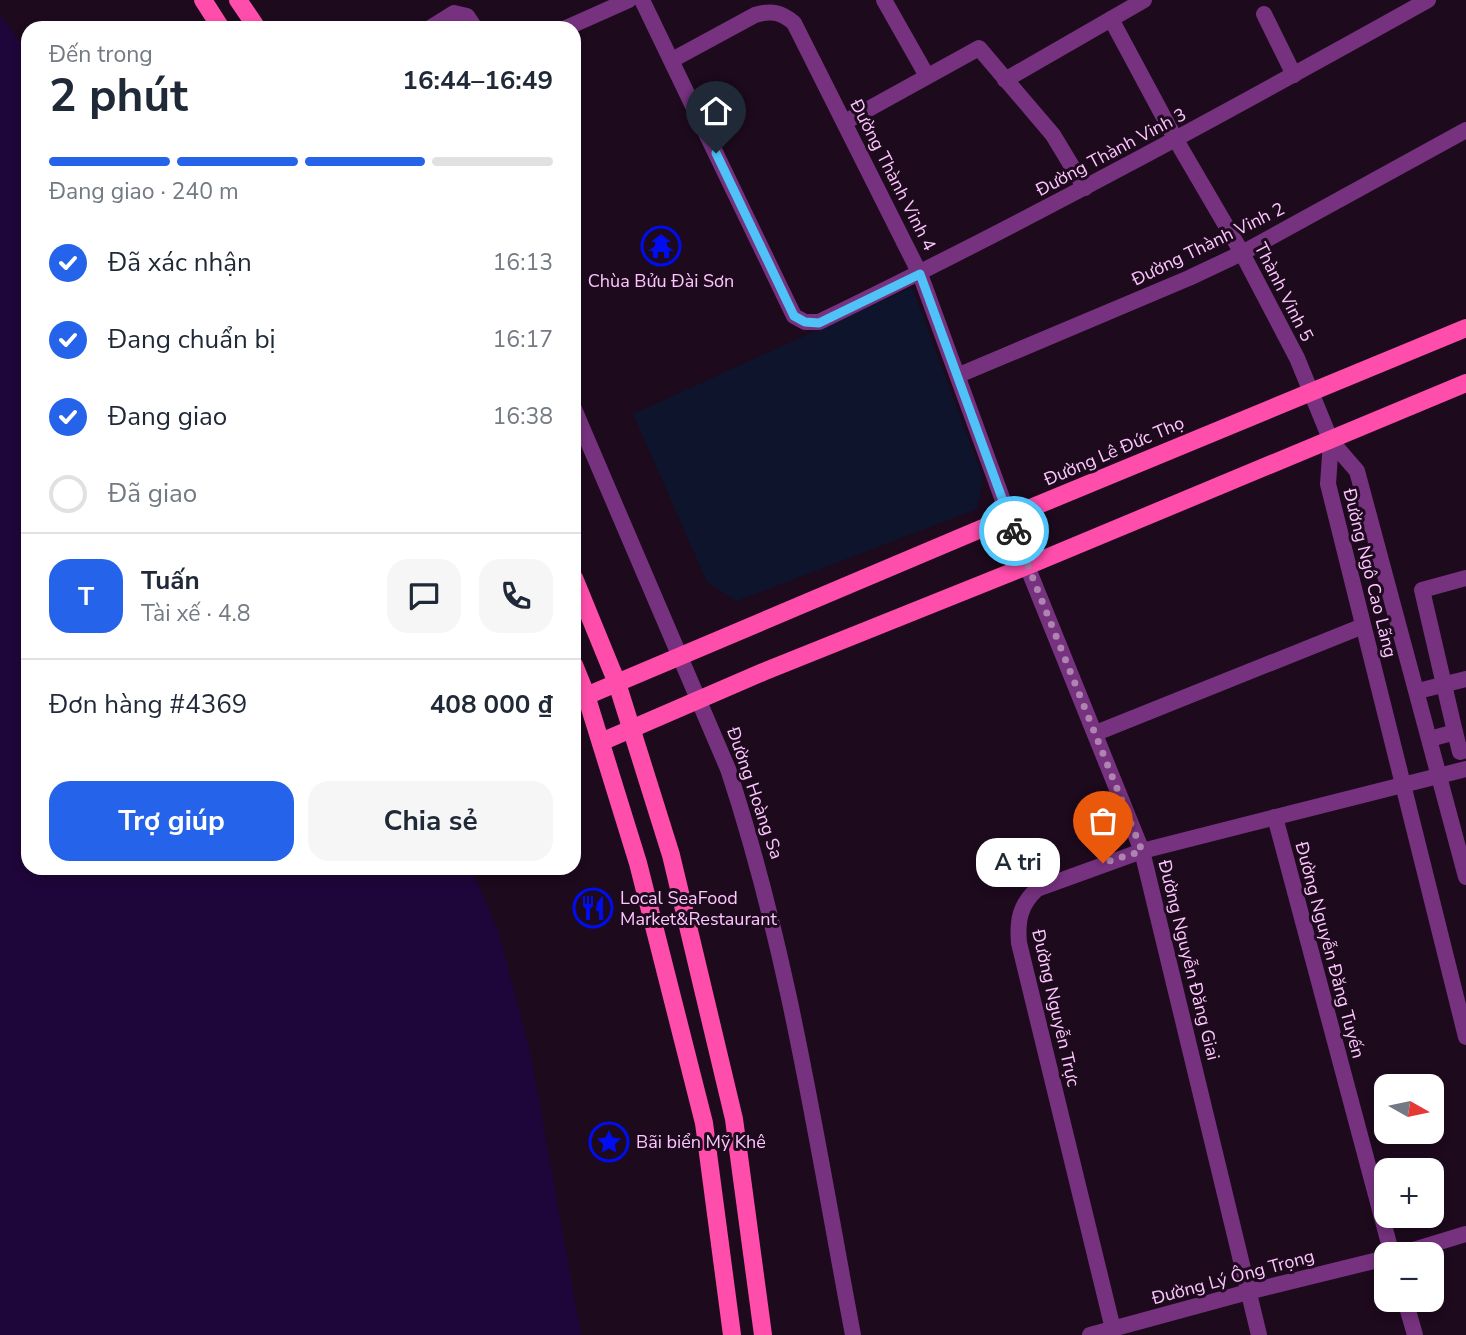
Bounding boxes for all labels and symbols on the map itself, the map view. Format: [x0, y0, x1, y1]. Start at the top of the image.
pin [686, 81, 746, 153]
street label: Đường Thành Vinh 4 [844, 94, 942, 255]
street label: Đường Thành Vinh 3 [1031, 102, 1190, 202]
street label: Đường Thành Vinh 2 [1127, 197, 1288, 292]
temple icon: Chùa Bửu Đài Sơn [640, 225, 682, 267]
street label: Thành Vinh 5 [1249, 238, 1319, 346]
place label: Chùa Bửu Đài Sơn [588, 269, 734, 293]
street label: Đường Lê Đức Thọ [1039, 411, 1188, 492]
street label: Đường Ngô Cao Lãng [1337, 485, 1403, 660]
courier [979, 496, 1049, 566]
street label: Đường Hoàng Sa [721, 723, 789, 862]
pin [1073, 791, 1133, 863]
callout: A tri [977, 838, 1061, 888]
street label: Đường Nguyễn Đăng Tuyến [1289, 838, 1370, 1061]
street label: Đường Nguyễn Đăng Giai [1152, 856, 1226, 1063]
place label: Local SeaFood Market&Restaurant [620, 886, 778, 931]
restaurant icon: Local SeaFood Market&Restaurant [572, 887, 614, 929]
street label: Đường Nguyễn Trực [1026, 926, 1086, 1089]
north arrow [1374, 1074, 1444, 1144]
place icon: Bãi biển Mỹ Khê [588, 1121, 630, 1163]
place label: Bãi biển Mỹ Khê [636, 1130, 766, 1154]
street label: Đường Lý Ông Trọng [1148, 1244, 1317, 1311]

